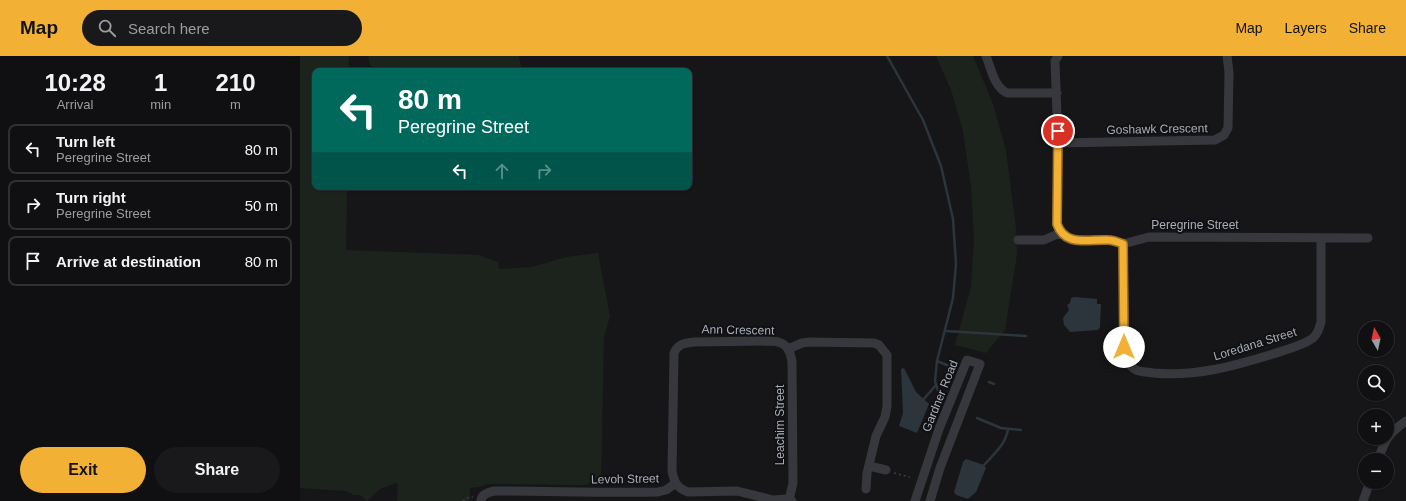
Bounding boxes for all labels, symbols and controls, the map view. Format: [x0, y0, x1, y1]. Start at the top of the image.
search box [82, 10, 362, 46]
text: Map [20, 17, 58, 38]
icon: search [96, 17, 118, 39]
text: Search here [128, 20, 210, 37]
text: Map [1235, 20, 1263, 36]
text: Layers [1285, 20, 1327, 36]
text: Share [1349, 20, 1386, 36]
text: 10:28 [44, 69, 106, 96]
text: 1 [154, 69, 167, 96]
text: 210 [216, 69, 256, 96]
icon: left [332, 84, 384, 136]
text: 80 m [398, 84, 462, 115]
text: Arrival [57, 97, 94, 112]
text: min [150, 97, 171, 112]
text: m [230, 97, 241, 112]
pin [1041, 114, 1075, 148]
text: Peregrine Street [398, 117, 529, 137]
icon: arrive [1047, 120, 1069, 142]
street label: Goshawk Crescent [1106, 121, 1208, 137]
text: Turn left [56, 133, 115, 150]
icon: left [22, 138, 44, 160]
text: 80 m [245, 141, 278, 158]
text: Peregrine Street [56, 150, 151, 165]
icon: left [449, 160, 471, 182]
icon: ahead [491, 160, 513, 182]
icon: right [533, 160, 555, 182]
text: Turn right [56, 189, 126, 206]
icon: right [22, 194, 44, 216]
text: 50 m [245, 197, 278, 214]
text: Peregrine Street [56, 206, 151, 221]
street label: Peregrine Street [1151, 218, 1239, 232]
icon: arrive [22, 250, 44, 272]
text: Arrive at destination [56, 253, 201, 270]
text: 80 m [245, 253, 278, 270]
north arrow [1358, 321, 1394, 357]
map controls [1358, 321, 1394, 489]
street label: Ann Crescent [702, 322, 775, 338]
street label: Loredana Street [1212, 325, 1299, 363]
position arrow [1103, 326, 1145, 368]
street label: Gardner Road [919, 358, 961, 434]
button: search [1358, 365, 1394, 401]
street label: Leachim Street [773, 384, 787, 465]
button: + [1358, 409, 1394, 445]
button: Exit [20, 447, 146, 493]
button: Share [154, 447, 280, 493]
button: − [1358, 453, 1394, 489]
street label: Levoh Street [591, 471, 660, 487]

